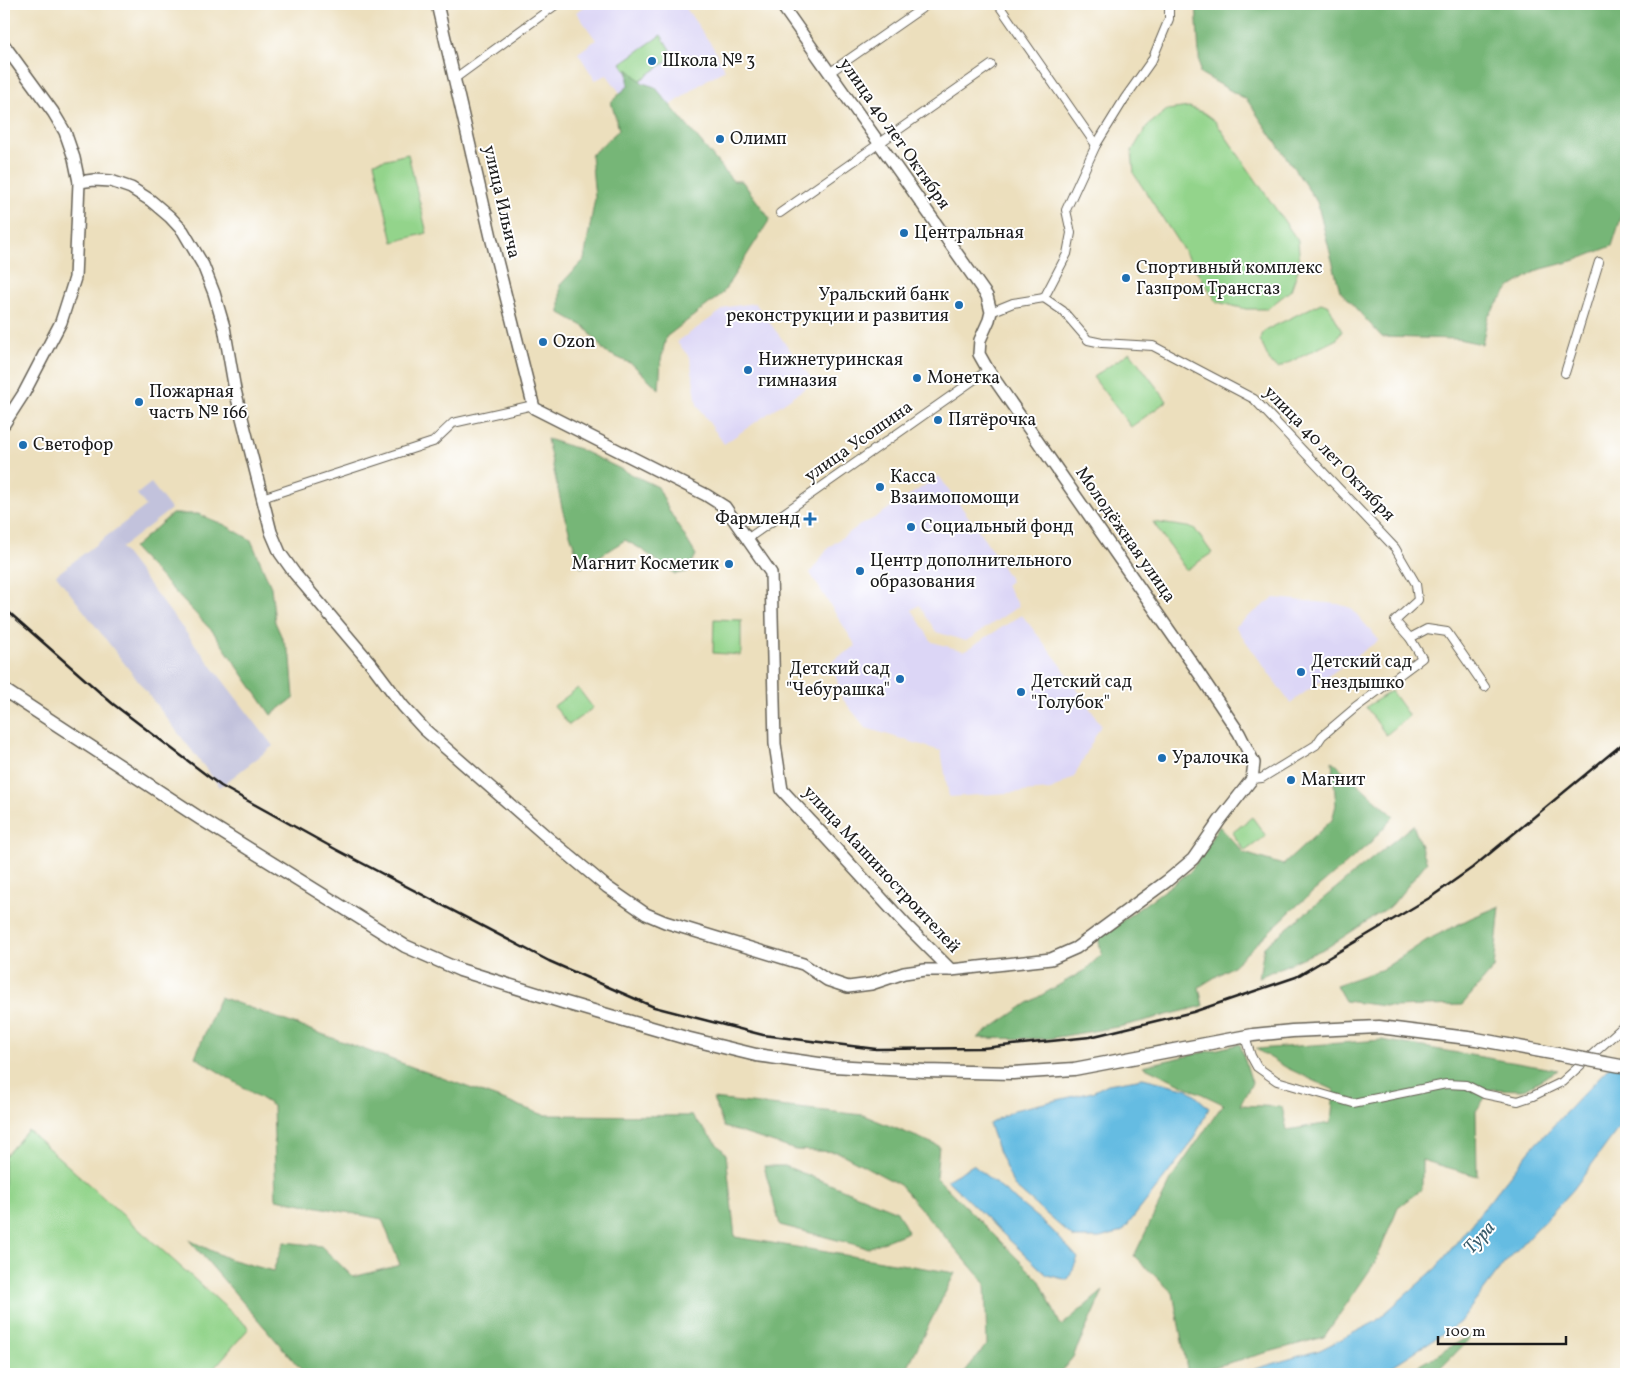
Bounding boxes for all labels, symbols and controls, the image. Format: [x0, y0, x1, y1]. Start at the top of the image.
place label: Школа № 3 [662, 49, 755, 74]
street label: улица 40 лет Октября [832, 53, 956, 215]
marker: Школа № 3 [646, 55, 658, 67]
place label: Олимп [730, 127, 787, 152]
marker: Олимп [714, 133, 726, 145]
street label: улица Ильича [476, 143, 526, 261]
place label: Центральная [914, 221, 1024, 246]
marker: Центральная [898, 227, 910, 239]
place label: Спортивный комплекс Газпром Трансгаз [1136, 256, 1323, 302]
marker: Спортивный комплекс Газпром Трансгаз [1120, 272, 1132, 284]
place label: Уральский банк реконструкции и развития [726, 283, 949, 329]
marker: Уральский банк реконструкции и развития [953, 299, 965, 311]
place label: Ozon [553, 330, 596, 355]
marker: Ozon [537, 336, 549, 348]
place label: Нижнетуринская гимназия [758, 348, 903, 394]
marker: Нижнетуринская гимназия [742, 364, 754, 376]
place label: Монетка [927, 366, 1000, 391]
marker: Монетка [911, 372, 923, 384]
place label: Пожарная часть № 166 [149, 380, 247, 426]
street label: улица 40 лет Октября [1258, 381, 1400, 527]
street label: улица Усошина [800, 395, 918, 489]
marker: Пожарная часть № 166 [133, 396, 145, 408]
place label: Пятёрочка [948, 408, 1036, 433]
marker: Пятёрочка [932, 414, 944, 426]
place label: Светофор [33, 433, 113, 458]
marker: Светофор [17, 439, 29, 451]
street label: Молодёжная улица [1069, 462, 1181, 608]
place label: Касса Взаимопомощи [890, 465, 1019, 511]
marker: Касса Взаимопомощи [874, 481, 886, 493]
place label: Фармленд [715, 507, 800, 532]
marker: Фармленд [804, 513, 816, 525]
place label: Социальный фонд [921, 515, 1074, 540]
marker: Социальный фонд [905, 521, 917, 533]
place label: Центр дополнительного образования [870, 549, 1072, 595]
place label: Магнит Косметик [572, 552, 719, 577]
marker: Магнит Косметик [723, 558, 735, 570]
marker: Центр дополнительного образования [854, 565, 866, 577]
place label: Детский сад Гнездышко [1311, 650, 1412, 696]
place label: Детский сад "Чебурашка" [786, 657, 890, 703]
marker: Детский сад Гнездышко [1295, 666, 1307, 678]
place label: Детский сад "Голубок" [1031, 670, 1132, 716]
marker: Детский сад "Чебурашка" [894, 673, 906, 685]
marker: Детский сад "Голубок" [1015, 686, 1027, 698]
place label: Уралочка [1172, 746, 1249, 771]
marker: Уралочка [1156, 752, 1168, 764]
place label: Магнит [1301, 768, 1365, 793]
marker: Магнит [1285, 774, 1297, 786]
street label: улица Машиностроителей [797, 781, 965, 959]
water label: Тура [1458, 1216, 1502, 1260]
scale bar [1438, 1313, 1565, 1345]
text: 100 m [1445, 1322, 1485, 1343]

